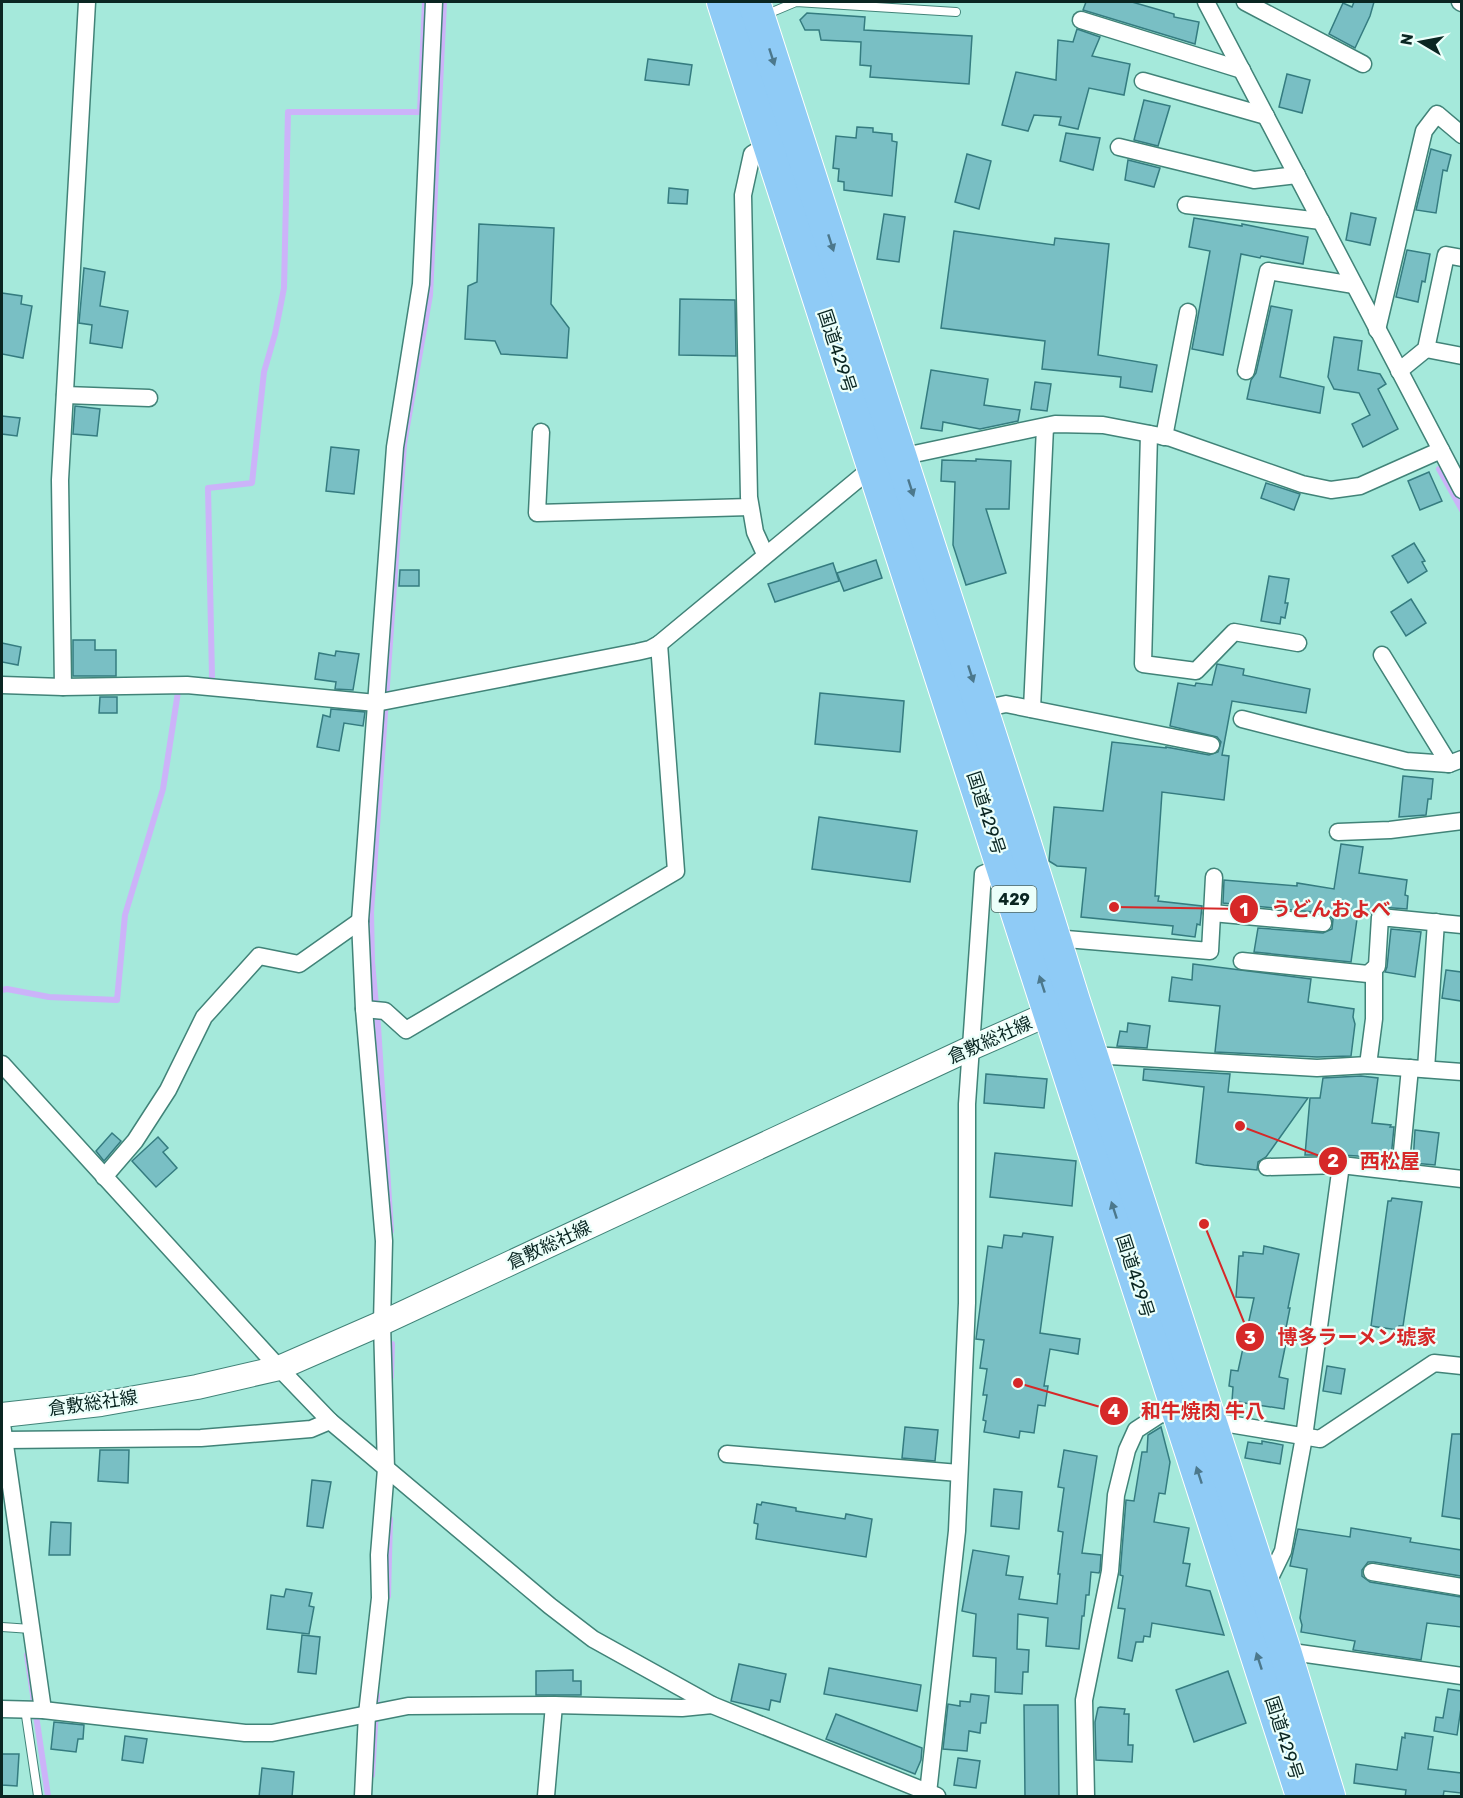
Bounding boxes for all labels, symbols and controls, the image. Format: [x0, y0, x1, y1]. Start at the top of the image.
north arrow [1391, 12, 1451, 72]
text: N [1396, 32, 1417, 47]
one-way arrow [767, 48, 777, 66]
one-way arrow [827, 234, 837, 252]
street label: 国道429号 [813, 307, 861, 395]
one-way arrow [906, 479, 916, 497]
one-way arrow [966, 665, 976, 683]
street label: 国道429号 [962, 769, 1010, 857]
road number: 429 [992, 886, 1036, 912]
callout: うどんおよべ [1229, 890, 1403, 928]
text: うどんおよべ [1271, 897, 1391, 921]
text: 1 [1240, 899, 1248, 921]
one-way arrow [1036, 975, 1046, 993]
street label: 倉敷総社線 [944, 1012, 1036, 1068]
callout: 西松屋 [1318, 1142, 1432, 1180]
text: 西松屋 [1360, 1149, 1420, 1173]
text: 2 [1327, 1150, 1339, 1172]
one-way arrow [1108, 1201, 1118, 1219]
street label: 倉敷総社線 [504, 1216, 594, 1274]
street label: 国道429号 [1111, 1232, 1159, 1320]
callout: 博多ラーメン琥家 [1235, 1318, 1449, 1356]
text: 博多ラーメン琥家 [1277, 1325, 1437, 1349]
text: 3 [1244, 1327, 1256, 1349]
street label: 倉敷総社線 [47, 1386, 139, 1420]
callout: 和牛焼肉 牛八 [1099, 1392, 1277, 1430]
text: 和牛焼肉 牛八 [1141, 1399, 1265, 1423]
text: 4 [1108, 1400, 1120, 1422]
one-way arrow [1193, 1466, 1203, 1484]
one-way arrow [1253, 1652, 1263, 1670]
street label: 国道429号 [1260, 1694, 1308, 1782]

